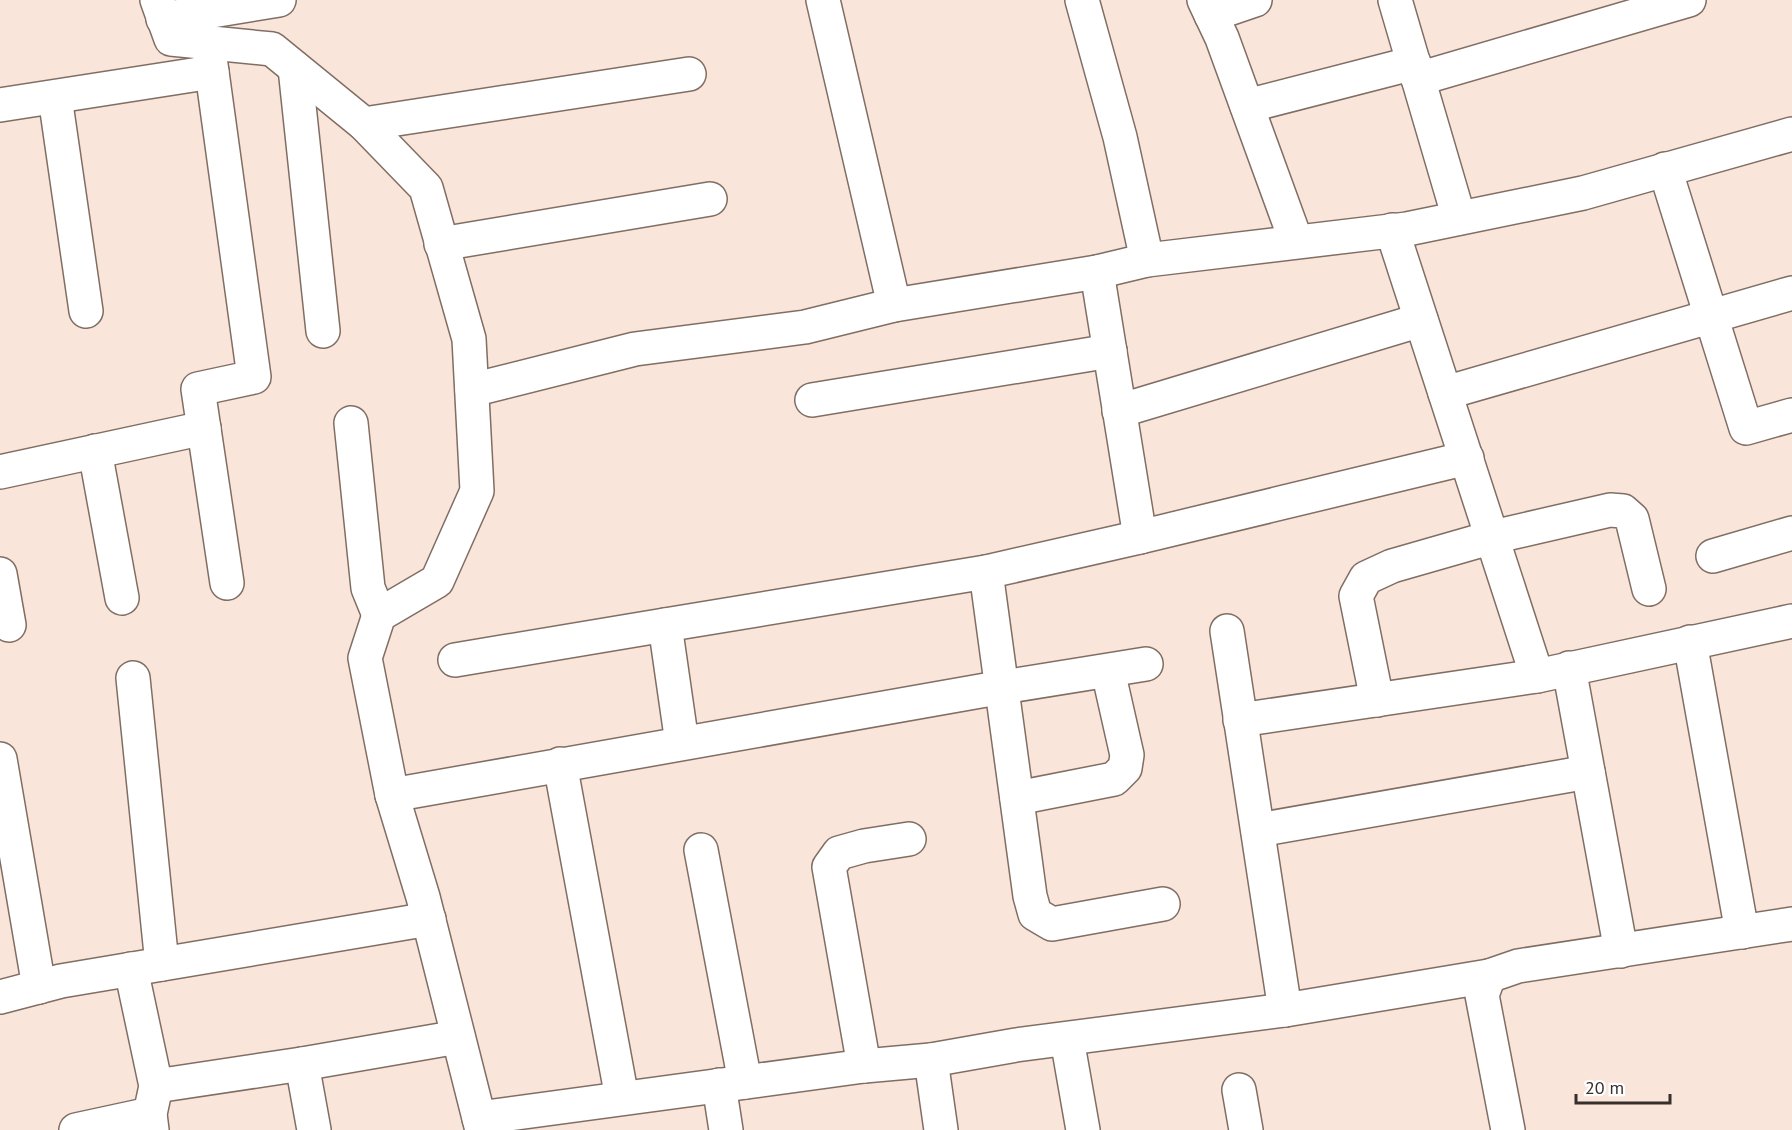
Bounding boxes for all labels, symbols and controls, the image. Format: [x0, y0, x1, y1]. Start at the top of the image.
scale bar [1576, 1067, 1670, 1105]
text: 20 m [1585, 1076, 1624, 1099]

